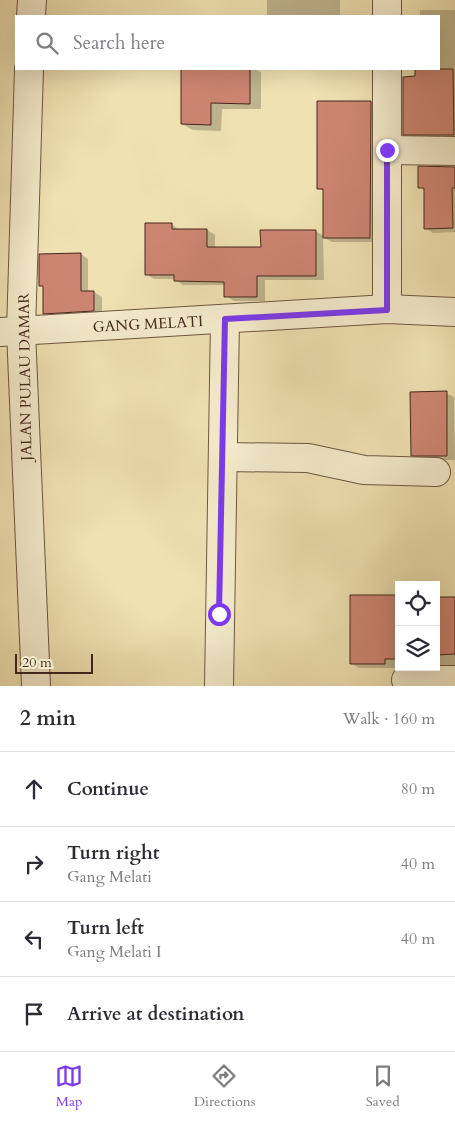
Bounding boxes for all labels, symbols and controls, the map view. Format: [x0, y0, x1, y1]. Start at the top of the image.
search box [15, 15, 440, 70]
icon: search [33, 29, 61, 57]
text: Search here [73, 30, 165, 56]
route end [376, 139, 399, 162]
street label: JALAN PULAU DAMAR [14, 292, 36, 463]
street label: GANG MELATI [92, 311, 204, 337]
map controls [395, 581, 440, 671]
button: locate [395, 581, 440, 626]
route start [208, 603, 231, 626]
button: layers [395, 626, 440, 671]
scale bar [15, 651, 92, 674]
text: 20 m [22, 653, 52, 672]
text: 2 min [20, 704, 76, 733]
text: Walk · 160 m [343, 708, 435, 730]
icon: ahead [20, 775, 48, 803]
text: Continue [67, 776, 149, 802]
text: 80 m [401, 778, 435, 800]
text: Turn right [67, 840, 159, 866]
icon: right [20, 850, 48, 878]
text: 40 m [401, 853, 435, 875]
text: Gang Melati [67, 866, 152, 888]
text: Turn left [67, 915, 144, 941]
icon: left [20, 925, 48, 953]
text: 40 m [401, 928, 435, 950]
text: Gang Melati I [67, 941, 162, 963]
icon: arrive [20, 1000, 48, 1028]
text: Arrive at destination [67, 1001, 244, 1027]
tab: Map [55, 1062, 83, 1111]
tab: Directions [194, 1062, 255, 1111]
tab: Saved [366, 1062, 400, 1111]

